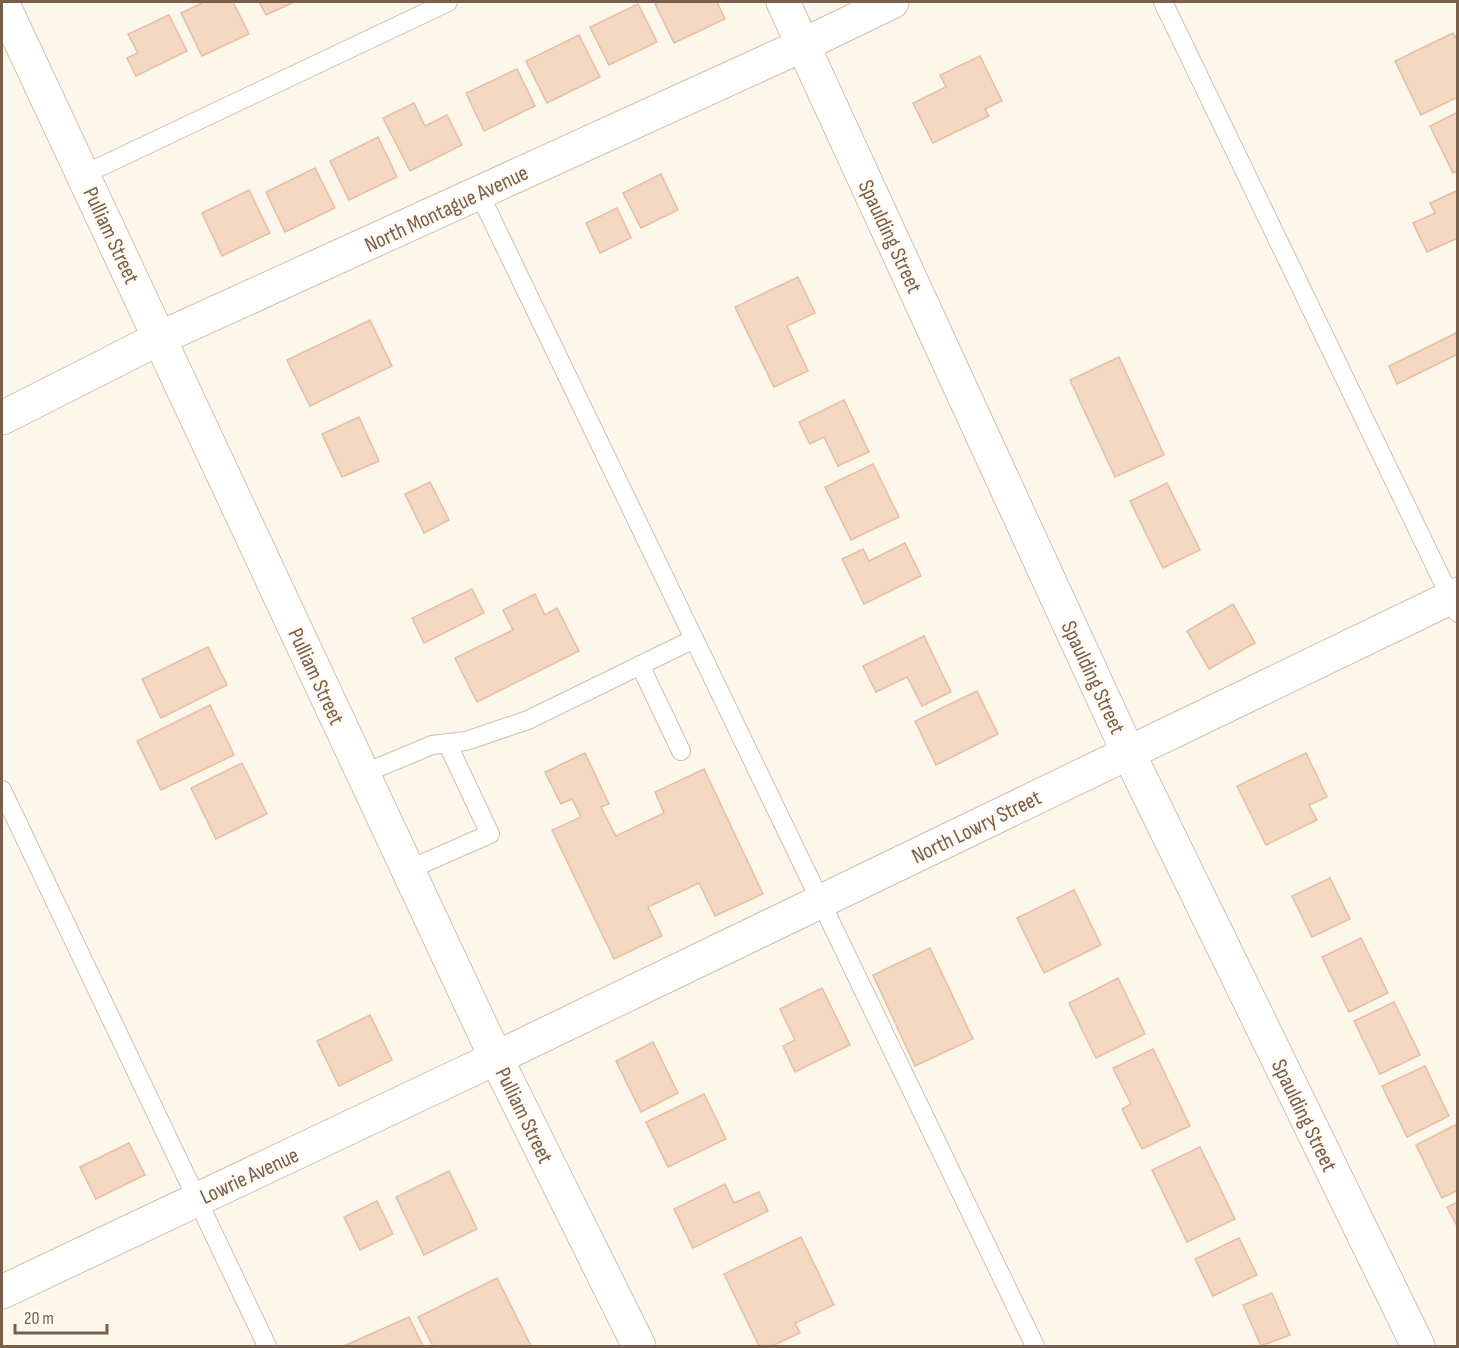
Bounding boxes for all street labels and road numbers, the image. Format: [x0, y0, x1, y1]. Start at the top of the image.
street label: North Montague Avenue [360, 160, 533, 259]
street label: Spaulding Street [852, 176, 928, 298]
street label: Pulliam Street [76, 183, 145, 289]
street label: Spaulding Street [1055, 617, 1131, 739]
street label: Pulliam Street [281, 624, 350, 730]
street label: North Lowry Street [907, 784, 1046, 870]
street label: Spaulding Street [1265, 1055, 1343, 1176]
street label: Pulliam Street [489, 1063, 559, 1168]
street label: Lowrie Avenue [196, 1142, 303, 1211]

